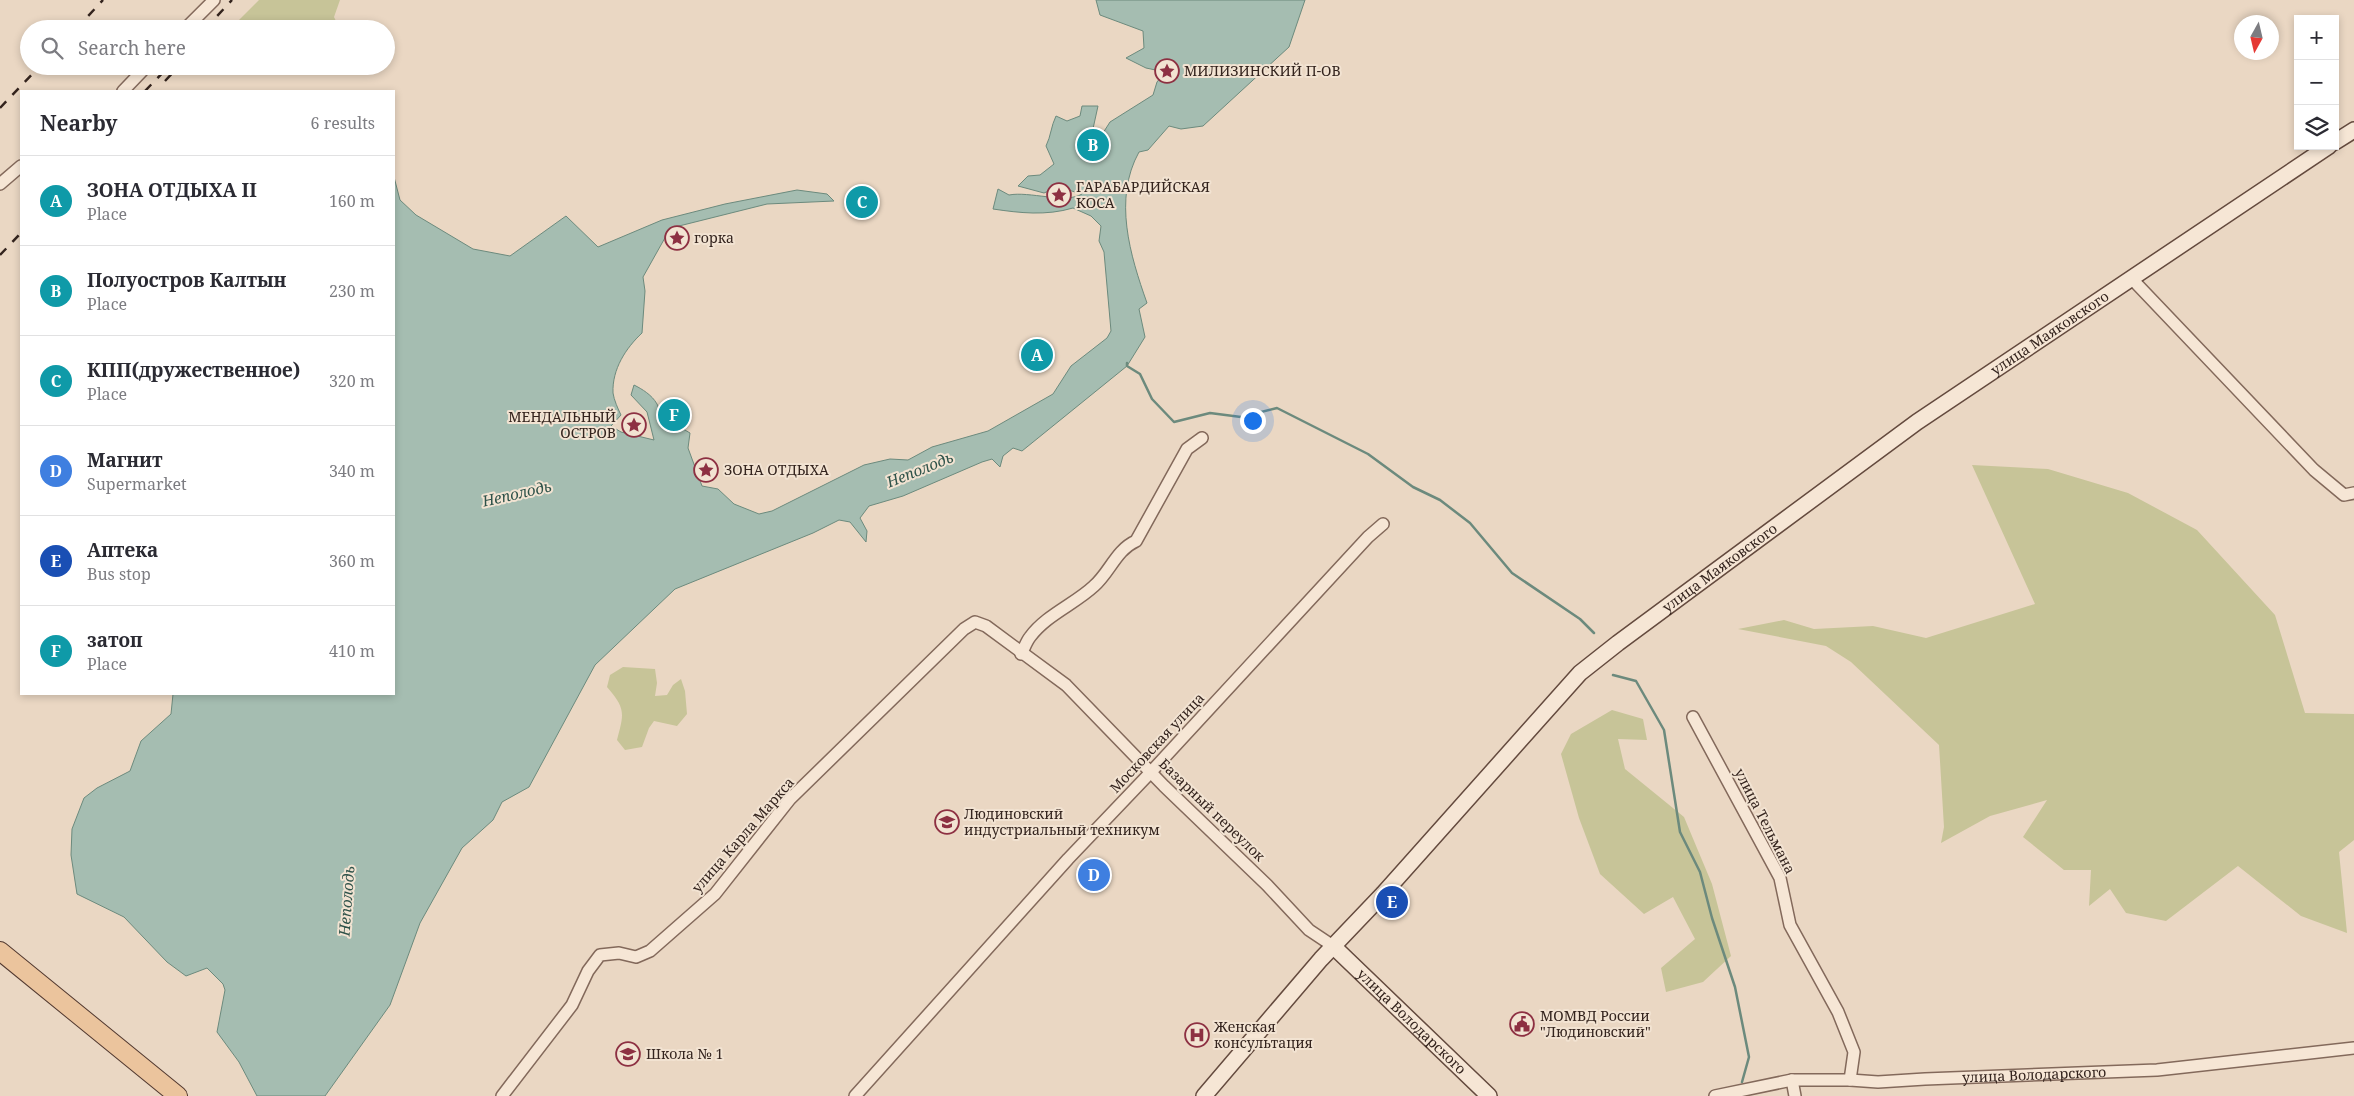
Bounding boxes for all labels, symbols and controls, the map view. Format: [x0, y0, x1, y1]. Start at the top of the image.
north arrow [2234, 15, 2279, 60]
map controls [2294, 15, 2339, 150]
button: + [2294, 15, 2339, 60]
search box [20, 20, 395, 75]
icon: search [38, 34, 66, 62]
text: Search here [78, 35, 186, 61]
place icon: МИЛИЗИНСКИЙ П-ОВ [1154, 58, 1180, 84]
button: − [2294, 60, 2339, 105]
place label: МИЛИЗИНСКИЙ П-ОВ [1184, 61, 1341, 80]
button: layers [2294, 105, 2339, 150]
text: Nearby [40, 109, 118, 137]
text: 6 results [311, 112, 375, 134]
pin: B [1077, 126, 1109, 164]
text: ЗОНА ОТДЫХА II [87, 177, 257, 203]
place label: ГАРАБАРДИЙСКАЯ КОСА [1076, 177, 1210, 212]
place icon: ГАРАБАРДИЙСКАЯ КОСА [1046, 182, 1072, 208]
pin: C [846, 183, 878, 221]
text: A [50, 190, 62, 212]
text: 160 m [329, 190, 375, 212]
text: Place [87, 203, 127, 225]
place icon: горка [664, 225, 690, 251]
place label: горка [694, 228, 734, 247]
text: Полуостров Калтын [87, 267, 286, 293]
text: B [51, 280, 61, 302]
text: 230 m [329, 280, 375, 302]
street label: улица Маяковского [1987, 286, 2112, 379]
text: Place [87, 293, 127, 315]
pin: A [1021, 336, 1053, 374]
text: КПП(дружественное) [87, 357, 300, 383]
text: C [51, 370, 61, 392]
text: 320 m [329, 370, 375, 392]
text: Place [87, 383, 127, 405]
pin: F [658, 396, 690, 434]
place label: МЕНДАЛЬНЫЙ ОСТРОВ [508, 407, 616, 442]
your location [1240, 408, 1266, 434]
place icon: МЕНДАЛЬНЫЙ ОСТРОВ [621, 412, 647, 438]
text: Магнит [87, 447, 163, 473]
water label: Неполодь [882, 447, 956, 492]
place icon: ЗОНА ОТДЫХА [693, 457, 719, 483]
text: D [50, 460, 62, 482]
text: 340 m [329, 460, 375, 482]
place label: ЗОНА ОТДЫХА [724, 460, 829, 479]
text: Supermarket [87, 473, 187, 495]
water label: Неполодь [479, 475, 554, 511]
street label: улица Маяковского [1658, 519, 1781, 616]
text: Аптека [87, 537, 158, 563]
text: E [51, 550, 61, 572]
text: 360 m [329, 550, 375, 572]
text: Bus stop [87, 563, 151, 585]
text: затоп [87, 627, 143, 653]
text: F [51, 640, 61, 662]
text: 410 m [329, 640, 375, 662]
text: Place [87, 653, 127, 675]
street label: Московская улица [1105, 688, 1208, 797]
street label: Базарный переулок [1155, 754, 1270, 866]
street label: улица Тельмана [1731, 765, 1800, 877]
street label: улица Карла Маркса [687, 773, 798, 896]
place label: Людиновский индустриальный техникум [964, 804, 1160, 839]
school or university icon: Людиновский индустриальный техникум [934, 809, 960, 835]
pin: D [1078, 856, 1110, 894]
water label: Неполодь [333, 865, 358, 938]
pin: E [1376, 883, 1408, 921]
street label: улица Володарского [1353, 964, 1471, 1078]
place label: МОМВД России "Людиновский" [1540, 1006, 1651, 1041]
public building icon: МОМВД России "Людиновский" [1509, 1011, 1535, 1037]
place label: Женская консультация [1213, 1017, 1313, 1052]
hospital icon: Женская консультация [1184, 1022, 1210, 1048]
school or university icon: Школа № 1 [615, 1041, 641, 1067]
place label: Школа № 1 [646, 1044, 723, 1063]
street label: улица Володарского [1962, 1062, 2107, 1087]

